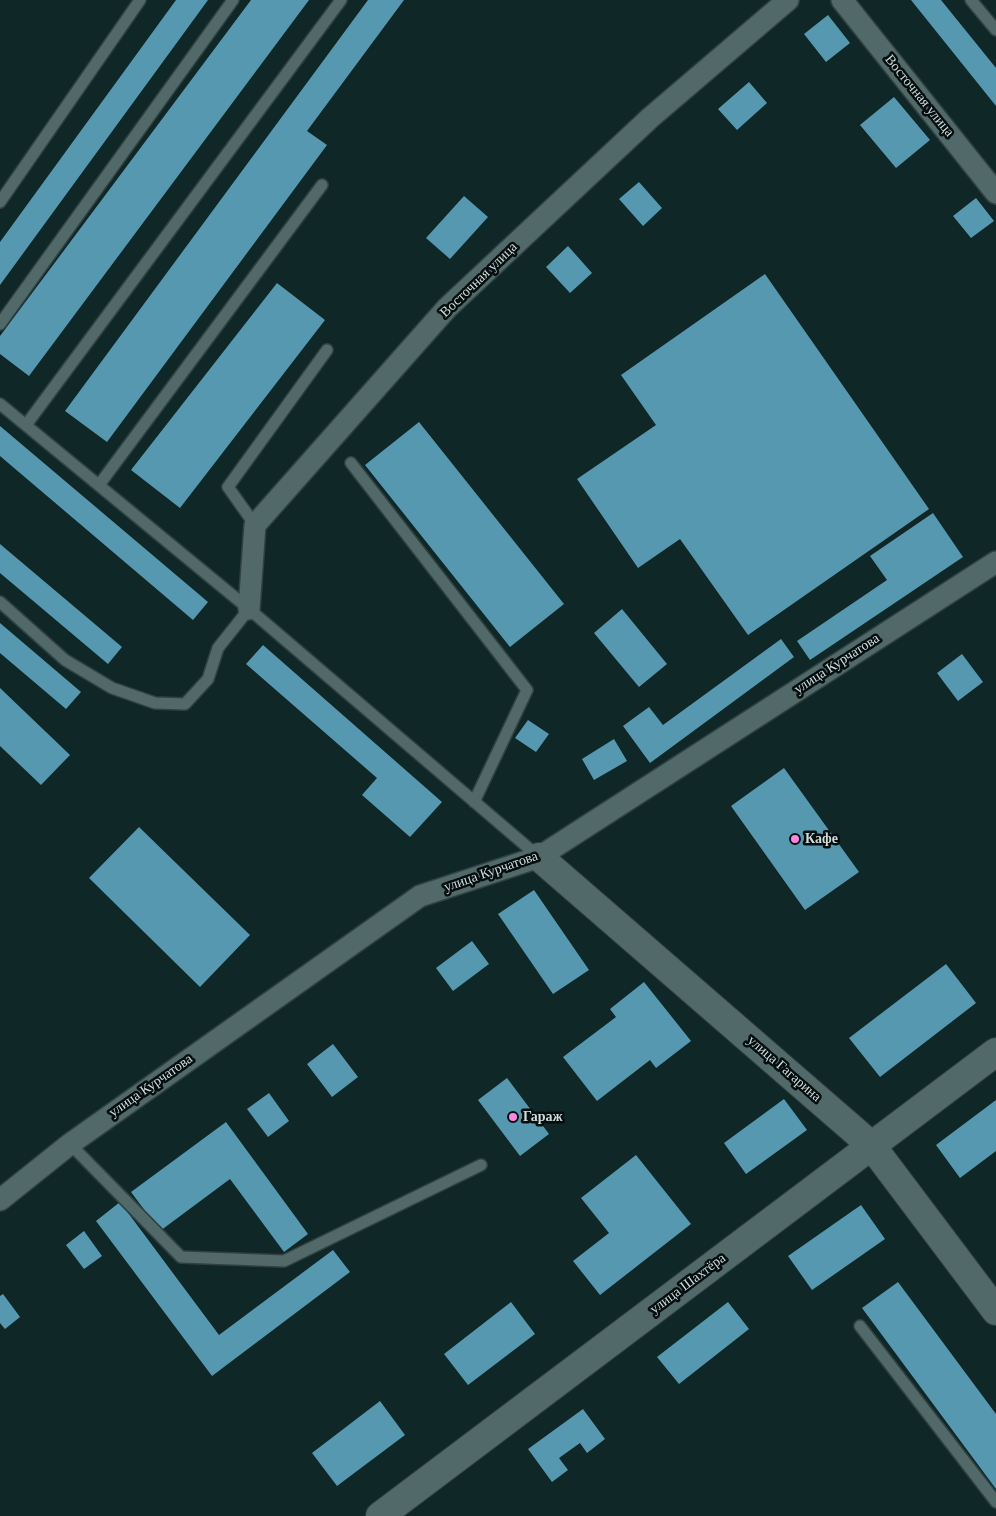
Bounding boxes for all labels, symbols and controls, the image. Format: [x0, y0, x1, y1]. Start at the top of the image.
street label: Восточная улица [881, 52, 957, 140]
street label: Восточная улица [437, 239, 521, 321]
street label: улица Курчатова [791, 630, 883, 698]
place label: Кафе [805, 831, 838, 847]
marker: Кафе [789, 833, 801, 845]
street label: улица Курчатова [442, 848, 540, 896]
street label: улица Гагарина [744, 1032, 824, 1106]
street label: улица Курчатова [106, 1051, 196, 1121]
place label: Гараж [523, 1109, 563, 1125]
marker: Гараж [507, 1111, 519, 1123]
street label: улица Шахтёра [647, 1250, 729, 1318]

